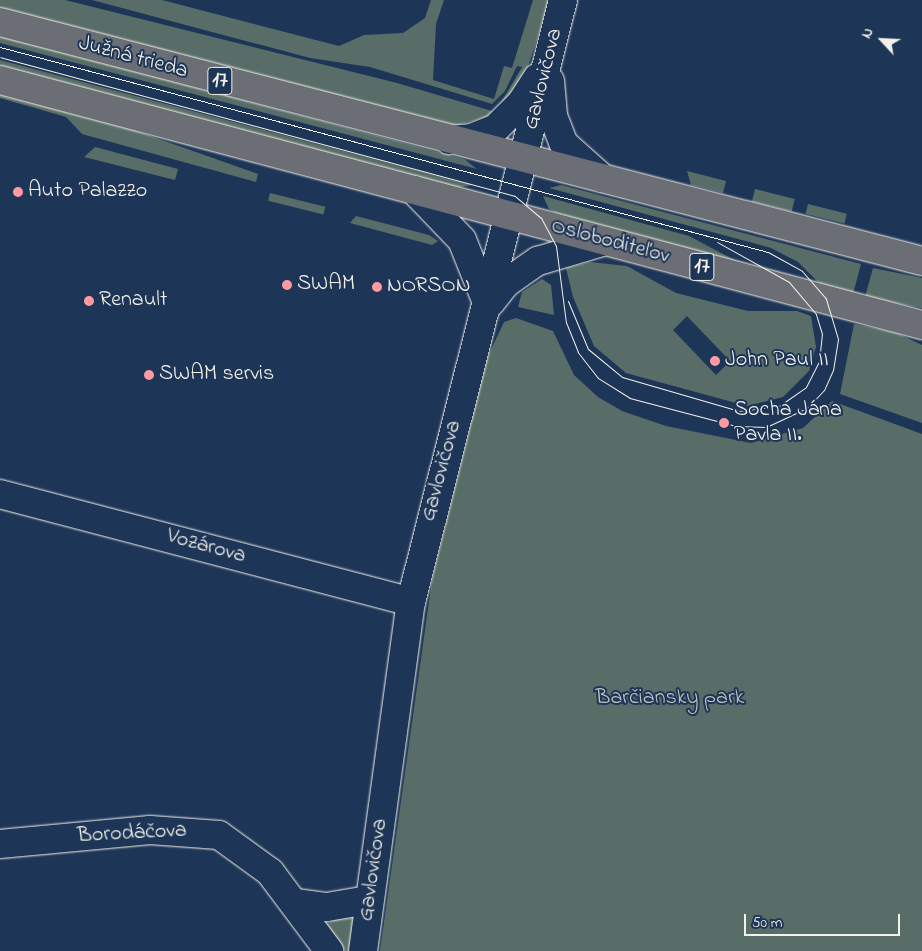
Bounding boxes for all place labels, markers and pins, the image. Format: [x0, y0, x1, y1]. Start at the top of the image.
place label: Auto Palazzo [28, 179, 147, 205]
marker: Auto Palazzo [12, 186, 24, 198]
place label: SWAM [297, 272, 355, 298]
place label: NORSON [387, 274, 471, 300]
marker: SWAM [281, 279, 293, 291]
marker: NORSON [371, 281, 383, 293]
place label: Renault [99, 288, 167, 314]
marker: Renault [83, 295, 95, 307]
place label: John Paul II [725, 348, 829, 374]
marker: John Paul II [709, 355, 721, 367]
place label: SWAM servis [159, 362, 274, 388]
marker: SWAM servis [143, 369, 155, 381]
place label: Socha Jána Pavla II. [734, 397, 842, 448]
marker: Socha Jána Pavla II. [718, 417, 730, 429]

